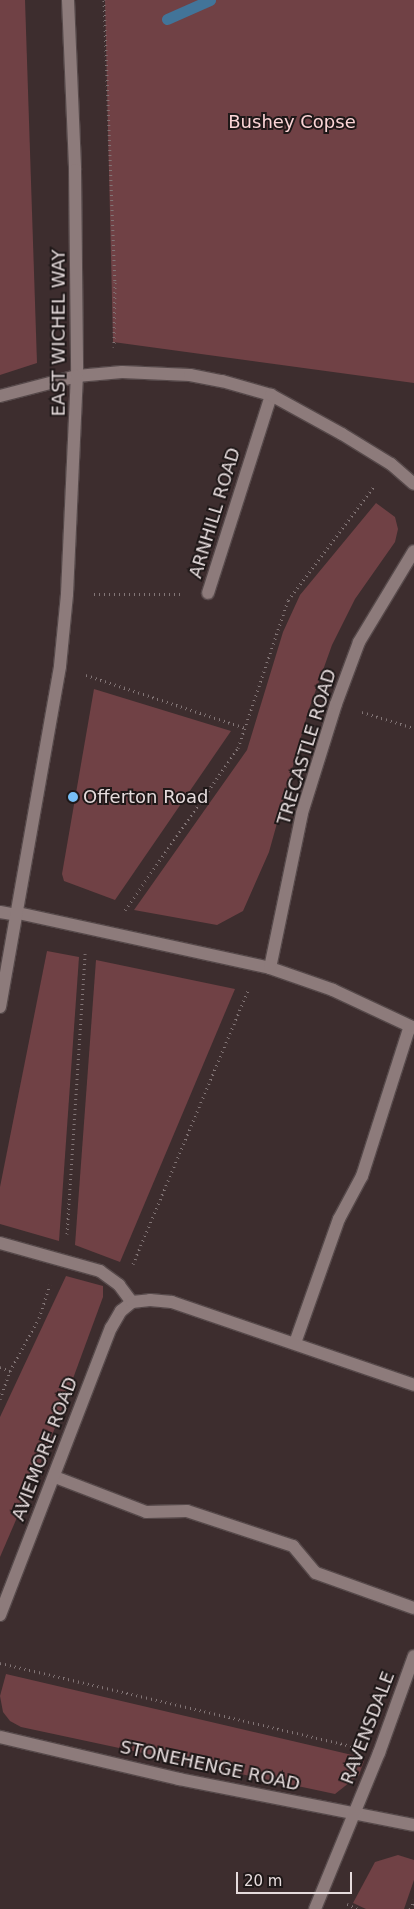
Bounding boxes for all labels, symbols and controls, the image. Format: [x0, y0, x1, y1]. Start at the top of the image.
park label: Bushey Copse [228, 111, 356, 133]
street label: EAST WICHEL WAY [48, 250, 70, 416]
street label: ARNHILL ROAD [185, 445, 245, 581]
street label: TRECASTLE ROAD [273, 666, 341, 828]
place label: Offerton Road [83, 786, 208, 808]
marker: Offerton Road [67, 791, 79, 803]
street label: AVIEMORE ROAD [8, 1374, 82, 1524]
street label: RAVENSDALE [337, 1669, 399, 1787]
street label: STONEHENGE ROAD [118, 1736, 302, 1796]
scale bar [239, 1862, 355, 1894]
text: 20 m [244, 1872, 282, 1890]

